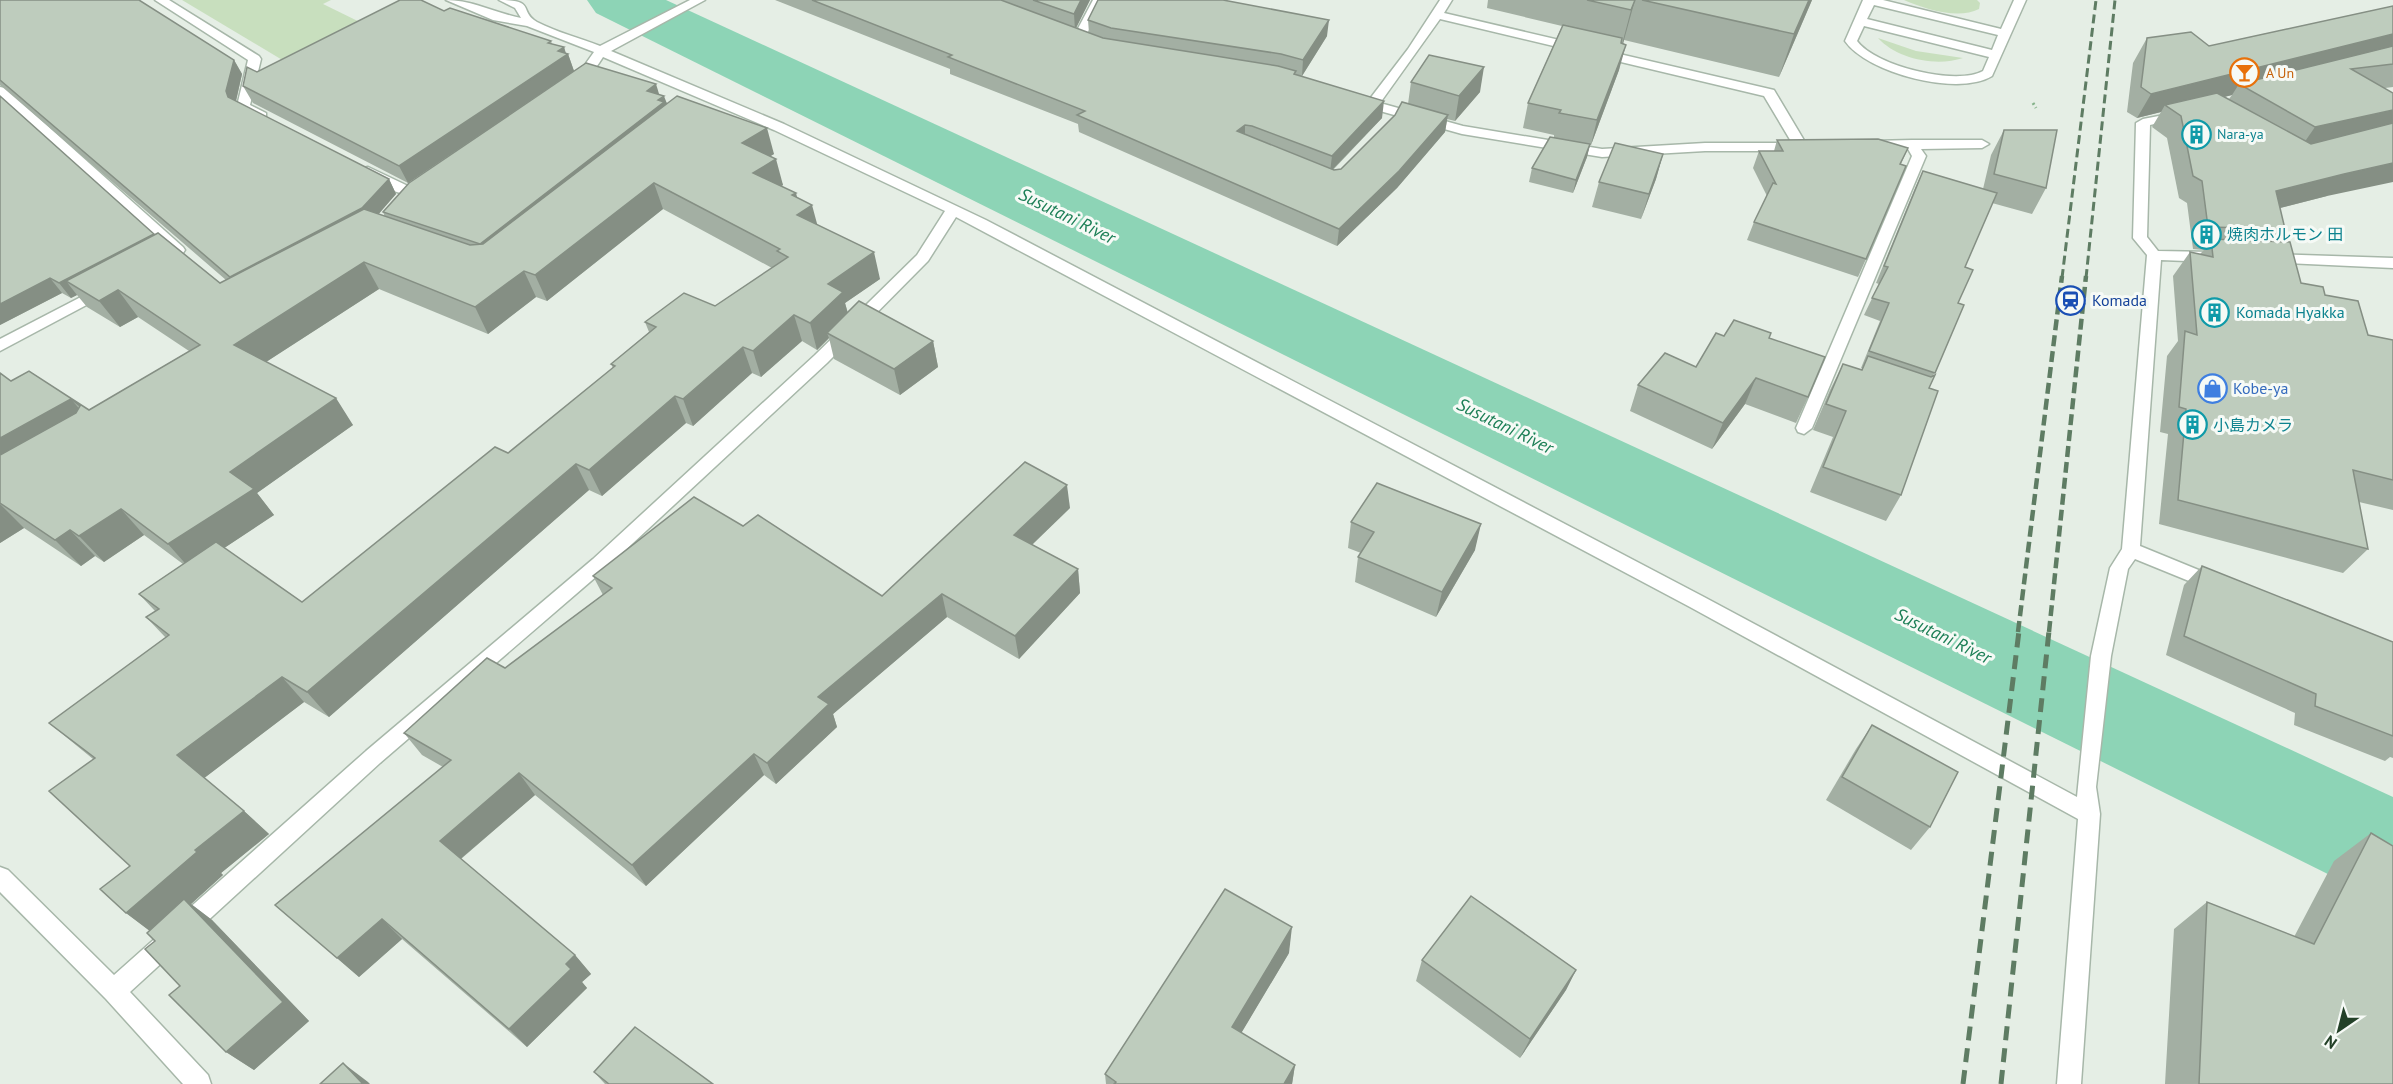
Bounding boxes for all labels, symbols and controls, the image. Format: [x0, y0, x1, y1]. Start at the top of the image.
bar icon: A Un [2229, 57, 2261, 89]
place label: A Un [2266, 64, 2294, 82]
building icon: Nara-ya [2180, 118, 2212, 150]
place label: Nara-ya [2217, 125, 2264, 143]
water label: Susutani River [1015, 182, 1120, 249]
building icon: 焼肉ホルモン 田 [2190, 218, 2222, 250]
place label: 焼肉ホルモン 田 [2227, 224, 2343, 244]
station icon: Komada [2055, 284, 2087, 316]
place label: Komada [2092, 290, 2147, 310]
building icon: Komada Hyakka [2199, 296, 2231, 328]
place label: Komada Hyakka [2236, 302, 2345, 322]
shop icon: Kobe-ya [2196, 372, 2228, 404]
place label: Kobe-ya [2233, 378, 2289, 398]
water label: Susutani River [1453, 392, 1558, 459]
building icon: 小島カメラ [2176, 409, 2208, 441]
place label: 小島カメラ [2213, 415, 2293, 435]
water label: Susutani River [1891, 602, 1996, 669]
north arrow [2309, 1000, 2369, 1060]
text: N [2320, 1031, 2340, 1053]

